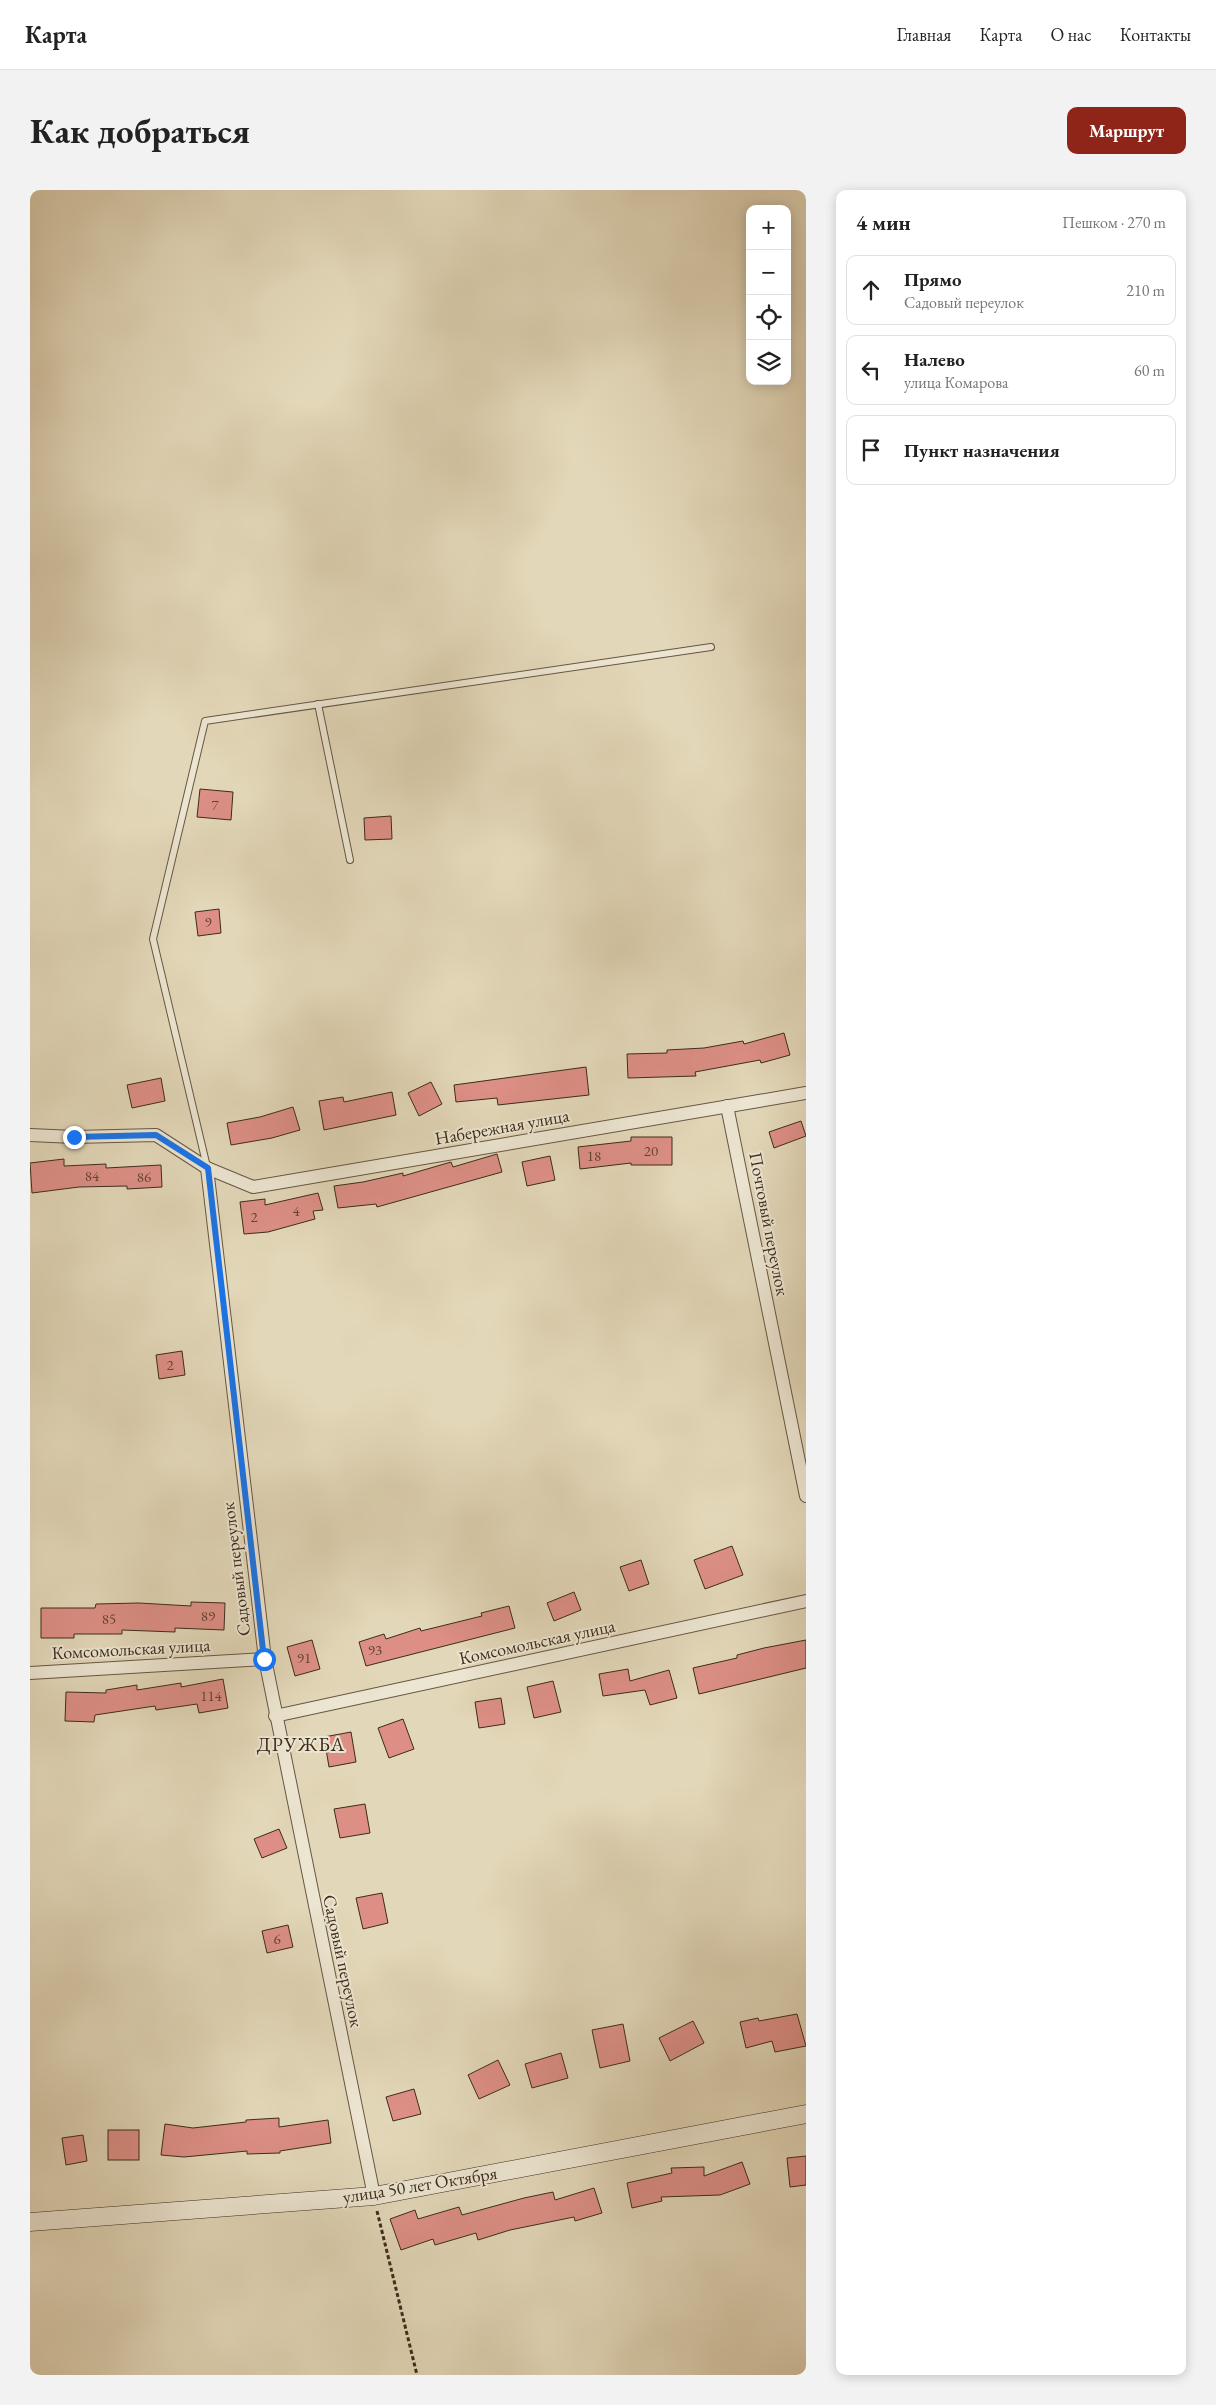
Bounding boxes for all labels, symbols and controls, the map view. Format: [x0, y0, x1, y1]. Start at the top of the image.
text: Карта [25, 19, 87, 50]
text: Главная [897, 23, 951, 46]
text: Карта [979, 23, 1022, 46]
text: О нас [1050, 23, 1092, 46]
text: Контакты [1120, 23, 1191, 46]
button: Маршрут [1067, 107, 1186, 154]
text: Как добраться [30, 108, 250, 153]
map controls [746, 205, 791, 385]
button: + [746, 205, 791, 250]
text: 4 мин [856, 209, 911, 236]
text: Пешком · 270 m [1062, 212, 1166, 233]
button: − [746, 250, 791, 295]
text: Прямо [904, 267, 962, 292]
icon: ahead [857, 276, 885, 304]
text: 210 m [1126, 280, 1165, 301]
text: Садовый переулок [904, 292, 1024, 313]
button: locate [746, 295, 791, 340]
button: layers [746, 340, 791, 385]
text: Налево [904, 347, 965, 372]
icon: left [857, 356, 885, 384]
text: 60 m [1134, 360, 1165, 381]
text: улица Комарова [904, 372, 1008, 393]
icon: arrive [857, 436, 885, 464]
text: Пункт назначения [904, 438, 1060, 463]
house number: 7 [211, 795, 219, 814]
house number: 9 [204, 912, 212, 931]
street label: Набережная улица [433, 1103, 572, 1150]
route end [63, 1126, 86, 1149]
house number: 20 [644, 1141, 658, 1160]
house number: 18 [587, 1146, 601, 1165]
street label: Почтовый переулок [744, 1150, 795, 1298]
house number: 84 [85, 1166, 100, 1185]
house number: 86 [137, 1167, 151, 1186]
house number: 4 [292, 1201, 300, 1220]
house number: 2 [250, 1207, 258, 1226]
house number: 2 [166, 1355, 174, 1374]
street label: Садовый переулок [216, 1500, 255, 1637]
house number: 89 [201, 1606, 215, 1625]
house number: 85 [102, 1609, 116, 1628]
street label: Комсомольская улица [457, 1614, 618, 1669]
street label: Комсомольская улица [51, 1633, 212, 1664]
house number: 93 [368, 1640, 382, 1659]
route start [253, 1648, 276, 1671]
house number: 91 [297, 1648, 311, 1667]
house number: 114 [200, 1686, 223, 1705]
district label: ДРУЖБА [257, 1731, 345, 1757]
street label: Садовый переулок [318, 1893, 369, 2030]
house number: 6 [273, 1929, 281, 1948]
street label: улица 50 лет Октября [341, 2161, 499, 2208]

